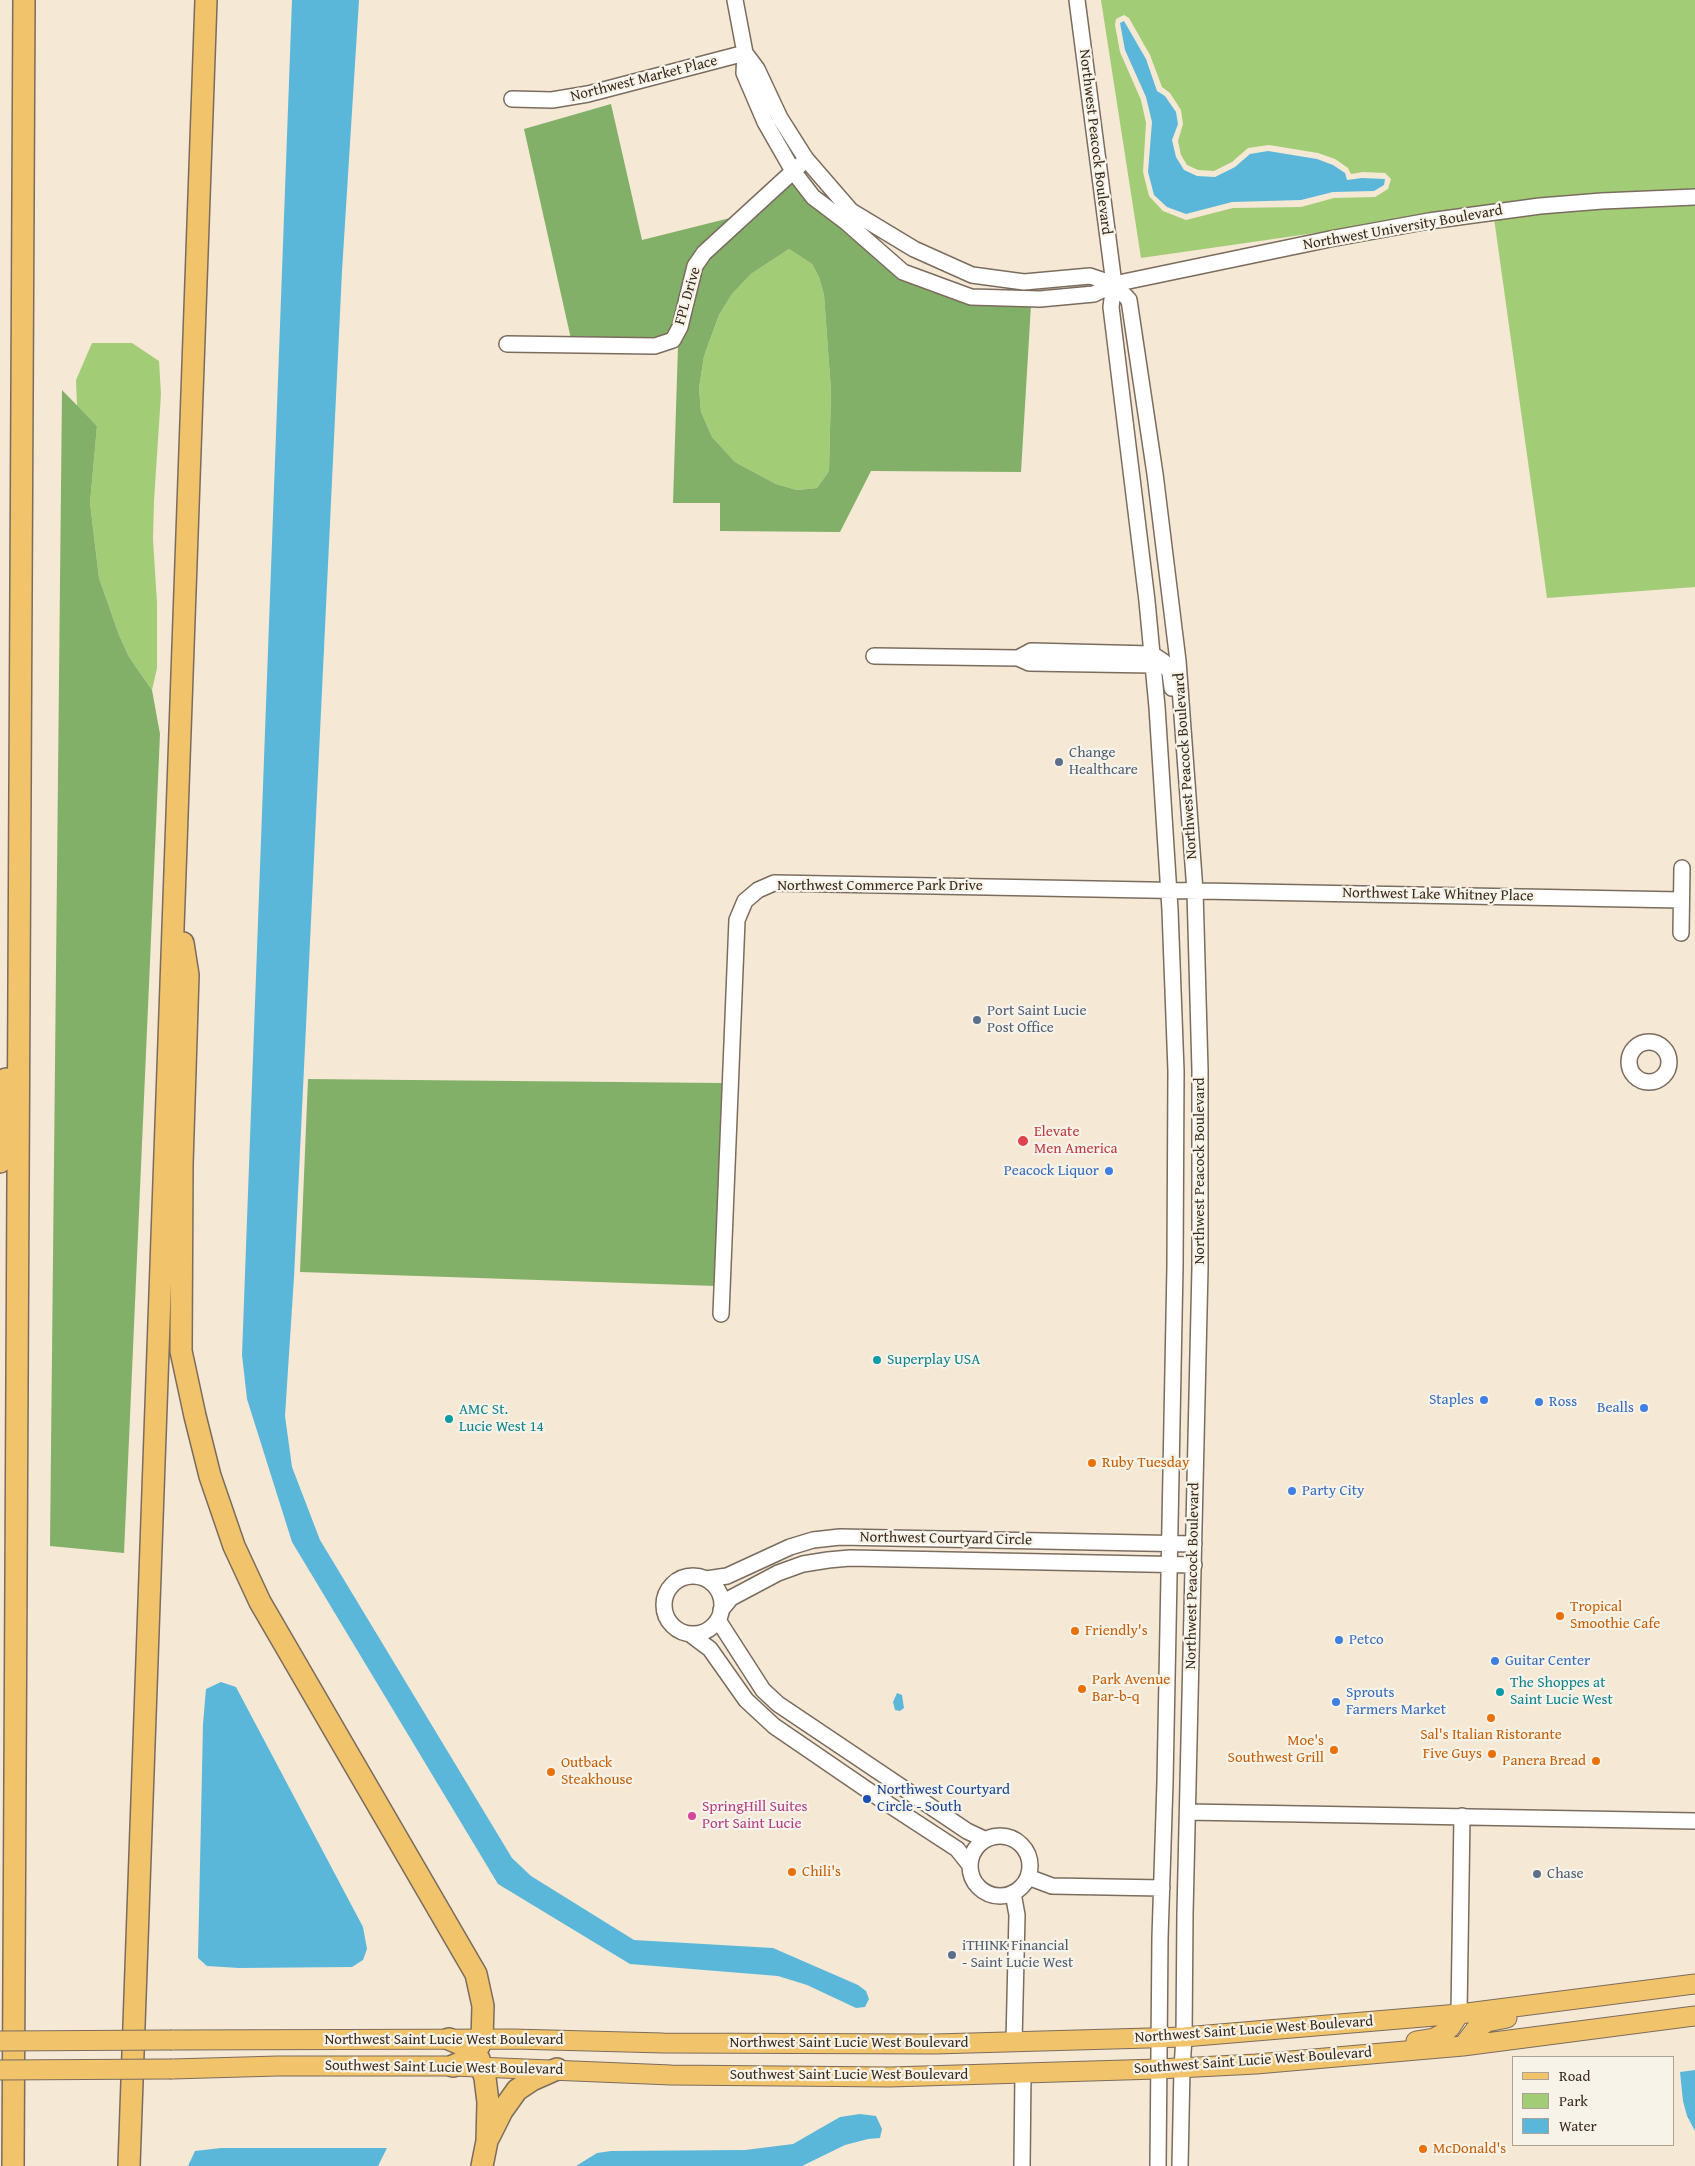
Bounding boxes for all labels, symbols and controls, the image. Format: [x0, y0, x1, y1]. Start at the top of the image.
street label: Northwest Peacock Boulevard [1075, 48, 1115, 236]
street label: Northwest Market Place [569, 52, 719, 106]
street label: Northwest University Boulevard [1302, 202, 1504, 254]
street label: FPL Drive [671, 265, 705, 327]
street label: Northwest Peacock Boulevard [1171, 672, 1201, 860]
place label: Change Healthcare [1069, 744, 1138, 779]
marker: Change Healthcare [1053, 756, 1065, 768]
street label: Northwest Commerce Park Drive [777, 877, 983, 895]
street label: Northwest Lake Whitney Place [1342, 884, 1534, 906]
place label: Port Saint Lucie Post Office [987, 1002, 1086, 1037]
marker: Port Saint Lucie Post Office [971, 1014, 983, 1026]
street label: Northwest Peacock Boulevard [1191, 1078, 1209, 1264]
place label: Elevate Men America [1034, 1123, 1118, 1158]
marker: Elevate Men America [1016, 1134, 1030, 1148]
place label: Peacock Liquor [1004, 1162, 1099, 1180]
marker: Peacock Liquor [1103, 1165, 1115, 1177]
place label: Superplay USA [887, 1351, 980, 1369]
marker: Superplay USA [871, 1354, 883, 1366]
place label: Staples [1429, 1391, 1474, 1409]
place label: Ross [1549, 1393, 1577, 1411]
marker: Staples [1478, 1394, 1490, 1406]
marker: Ross [1533, 1396, 1545, 1408]
place label: Bealls [1597, 1399, 1634, 1417]
place label: AMC St. Lucie West 14 [459, 1401, 544, 1436]
marker: Bealls [1638, 1402, 1650, 1414]
marker: AMC St. Lucie West 14 [443, 1413, 455, 1425]
place label: Ruby Tuesday [1102, 1454, 1189, 1472]
marker: Ruby Tuesday [1086, 1457, 1098, 1469]
street label: Northwest Peacock Boulevard [1182, 1482, 1204, 1670]
place label: Party City [1302, 1482, 1365, 1500]
marker: Party City [1286, 1485, 1298, 1497]
street label: Northwest Courtyard Circle [860, 1528, 1032, 1550]
place label: Tropical Smoothie Cafe [1570, 1598, 1660, 1633]
marker: Tropical Smoothie Cafe [1554, 1610, 1566, 1622]
place label: Friendly's [1085, 1622, 1148, 1640]
marker: Friendly's [1069, 1625, 1081, 1637]
place label: Petco [1349, 1631, 1384, 1649]
marker: Petco [1333, 1634, 1345, 1646]
place label: Guitar Center [1505, 1652, 1590, 1670]
marker: Guitar Center [1489, 1655, 1501, 1667]
place label: Park Avenue Bar-b-q [1092, 1671, 1170, 1706]
place label: The Shoppes at Saint Lucie West [1510, 1674, 1613, 1709]
marker: Park Avenue Bar-b-q [1076, 1683, 1088, 1695]
place label: Sprouts Farmers Market [1346, 1684, 1446, 1719]
marker: The Shoppes at Saint Lucie West [1494, 1686, 1506, 1698]
marker: Sprouts Farmers Market [1330, 1696, 1342, 1708]
marker: Sal's Italian Ristorante [1485, 1712, 1497, 1724]
place label: Sal's Italian Ristorante [1420, 1726, 1562, 1744]
place label: Moe's Southwest Grill [1228, 1732, 1324, 1767]
marker: Moe's Southwest Grill [1328, 1744, 1340, 1756]
place label: Five Guys [1423, 1745, 1482, 1763]
marker: Five Guys [1486, 1748, 1498, 1760]
place label: Panera Bread [1502, 1752, 1586, 1770]
place label: Outback Steakhouse [561, 1754, 633, 1789]
marker: Panera Bread [1590, 1755, 1602, 1767]
marker: Outback Steakhouse [545, 1766, 557, 1778]
place label: Northwest Courtyard Circle - South [877, 1781, 1010, 1816]
marker: Northwest Courtyard Circle - South [861, 1793, 873, 1805]
place label: SpringHill Suites Port Saint Lucie [702, 1798, 808, 1833]
marker: SpringHill Suites Port Saint Lucie [686, 1810, 698, 1822]
place label: Chili's [802, 1863, 841, 1881]
place label: Chase [1547, 1865, 1584, 1883]
marker: Chili's [786, 1866, 798, 1878]
marker: Chase [1531, 1868, 1543, 1880]
place label: iTHINK Financial - Saint Lucie West [962, 1937, 1073, 1972]
marker: iTHINK Financial - Saint Lucie West [946, 1949, 958, 1961]
street label: Northwest Saint Lucie West Boulevard [1134, 2013, 1374, 2047]
street label: Northwest Saint Lucie West Boulevard [324, 2031, 564, 2049]
street label: Northwest Saint Lucie West Boulevard [729, 2034, 969, 2052]
street label: Southwest Saint Lucie West Boulevard [1133, 2044, 1373, 2078]
legend [1512, 2056, 1675, 2146]
street label: Southwest Saint Lucie West Boulevard [325, 2057, 563, 2079]
text: Road [1559, 2065, 1590, 2086]
street label: Southwest Saint Lucie West Boulevard [730, 2066, 968, 2084]
text: Park [1559, 2090, 1588, 2111]
text: Water [1559, 2115, 1597, 2136]
place label: McDonald's [1433, 2140, 1506, 2158]
marker: McDonald's [1417, 2143, 1429, 2155]

